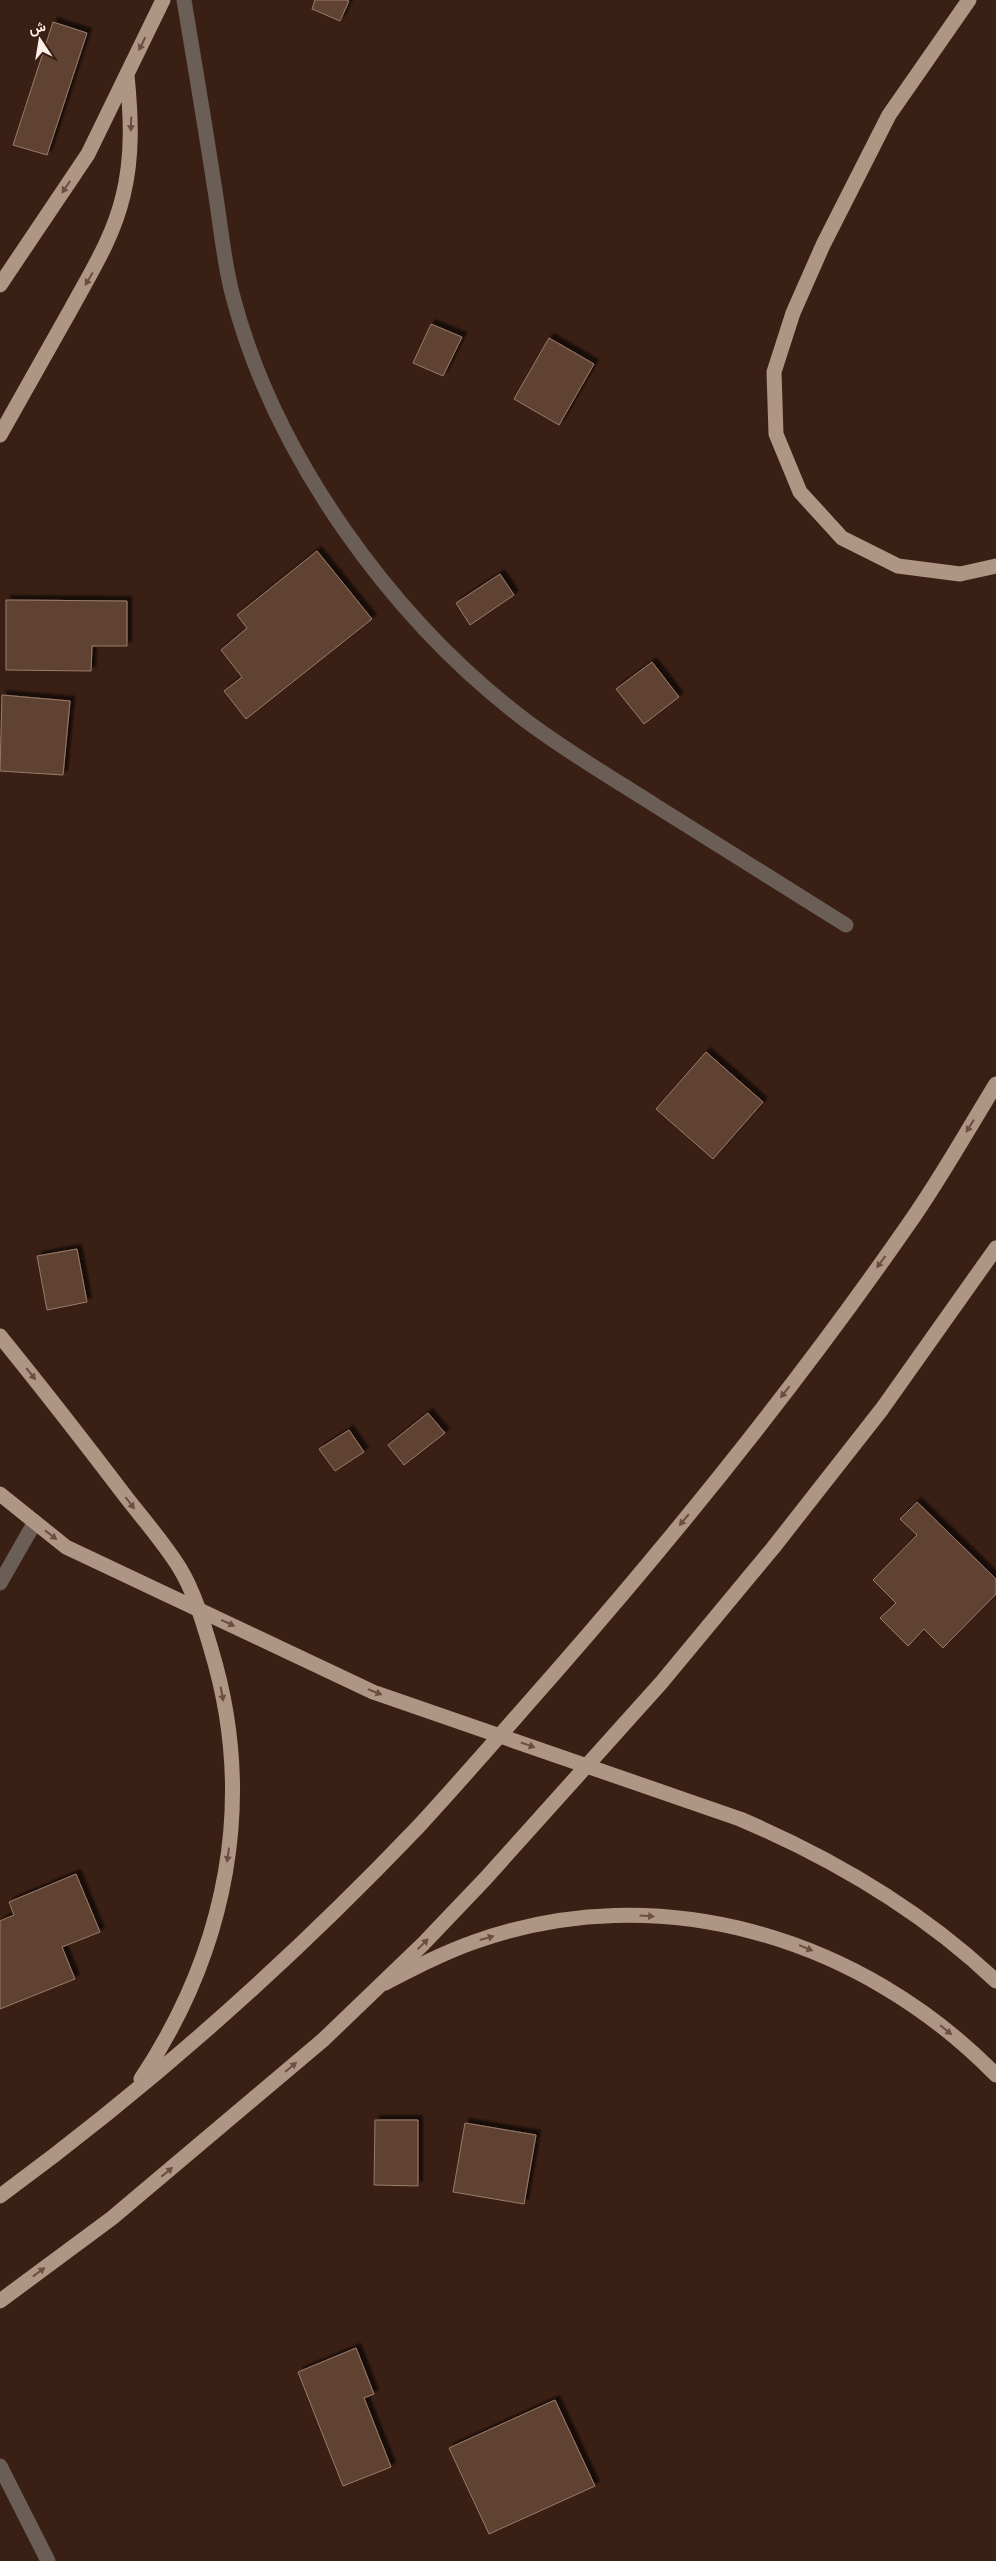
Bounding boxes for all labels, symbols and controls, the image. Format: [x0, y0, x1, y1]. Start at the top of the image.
north arrow [15, 15, 65, 65]
text: ش [27, 17, 48, 38]
one-way arrow [138, 37, 146, 51]
one-way arrow [127, 116, 135, 132]
one-way arrow [61, 180, 71, 194]
one-way arrow [84, 272, 93, 285]
one-way arrow [966, 1119, 975, 1132]
one-way arrow [876, 1255, 887, 1268]
one-way arrow [25, 1367, 36, 1380]
one-way arrow [779, 1385, 790, 1398]
one-way arrow [125, 1496, 136, 1509]
one-way arrow [679, 1514, 690, 1526]
one-way arrow [44, 1530, 57, 1541]
one-way arrow [221, 1619, 235, 1627]
one-way arrow [218, 1686, 226, 1701]
one-way arrow [368, 1688, 383, 1696]
one-way arrow [521, 1742, 536, 1750]
one-way arrow [224, 1847, 232, 1863]
one-way arrow [640, 1913, 656, 1921]
one-way arrow [480, 1934, 495, 1942]
one-way arrow [416, 1938, 428, 1950]
one-way arrow [799, 1945, 813, 1953]
one-way arrow [939, 2024, 952, 2035]
one-way arrow [284, 2061, 297, 2072]
one-way arrow [160, 2166, 173, 2177]
one-way arrow [32, 2267, 46, 2277]

